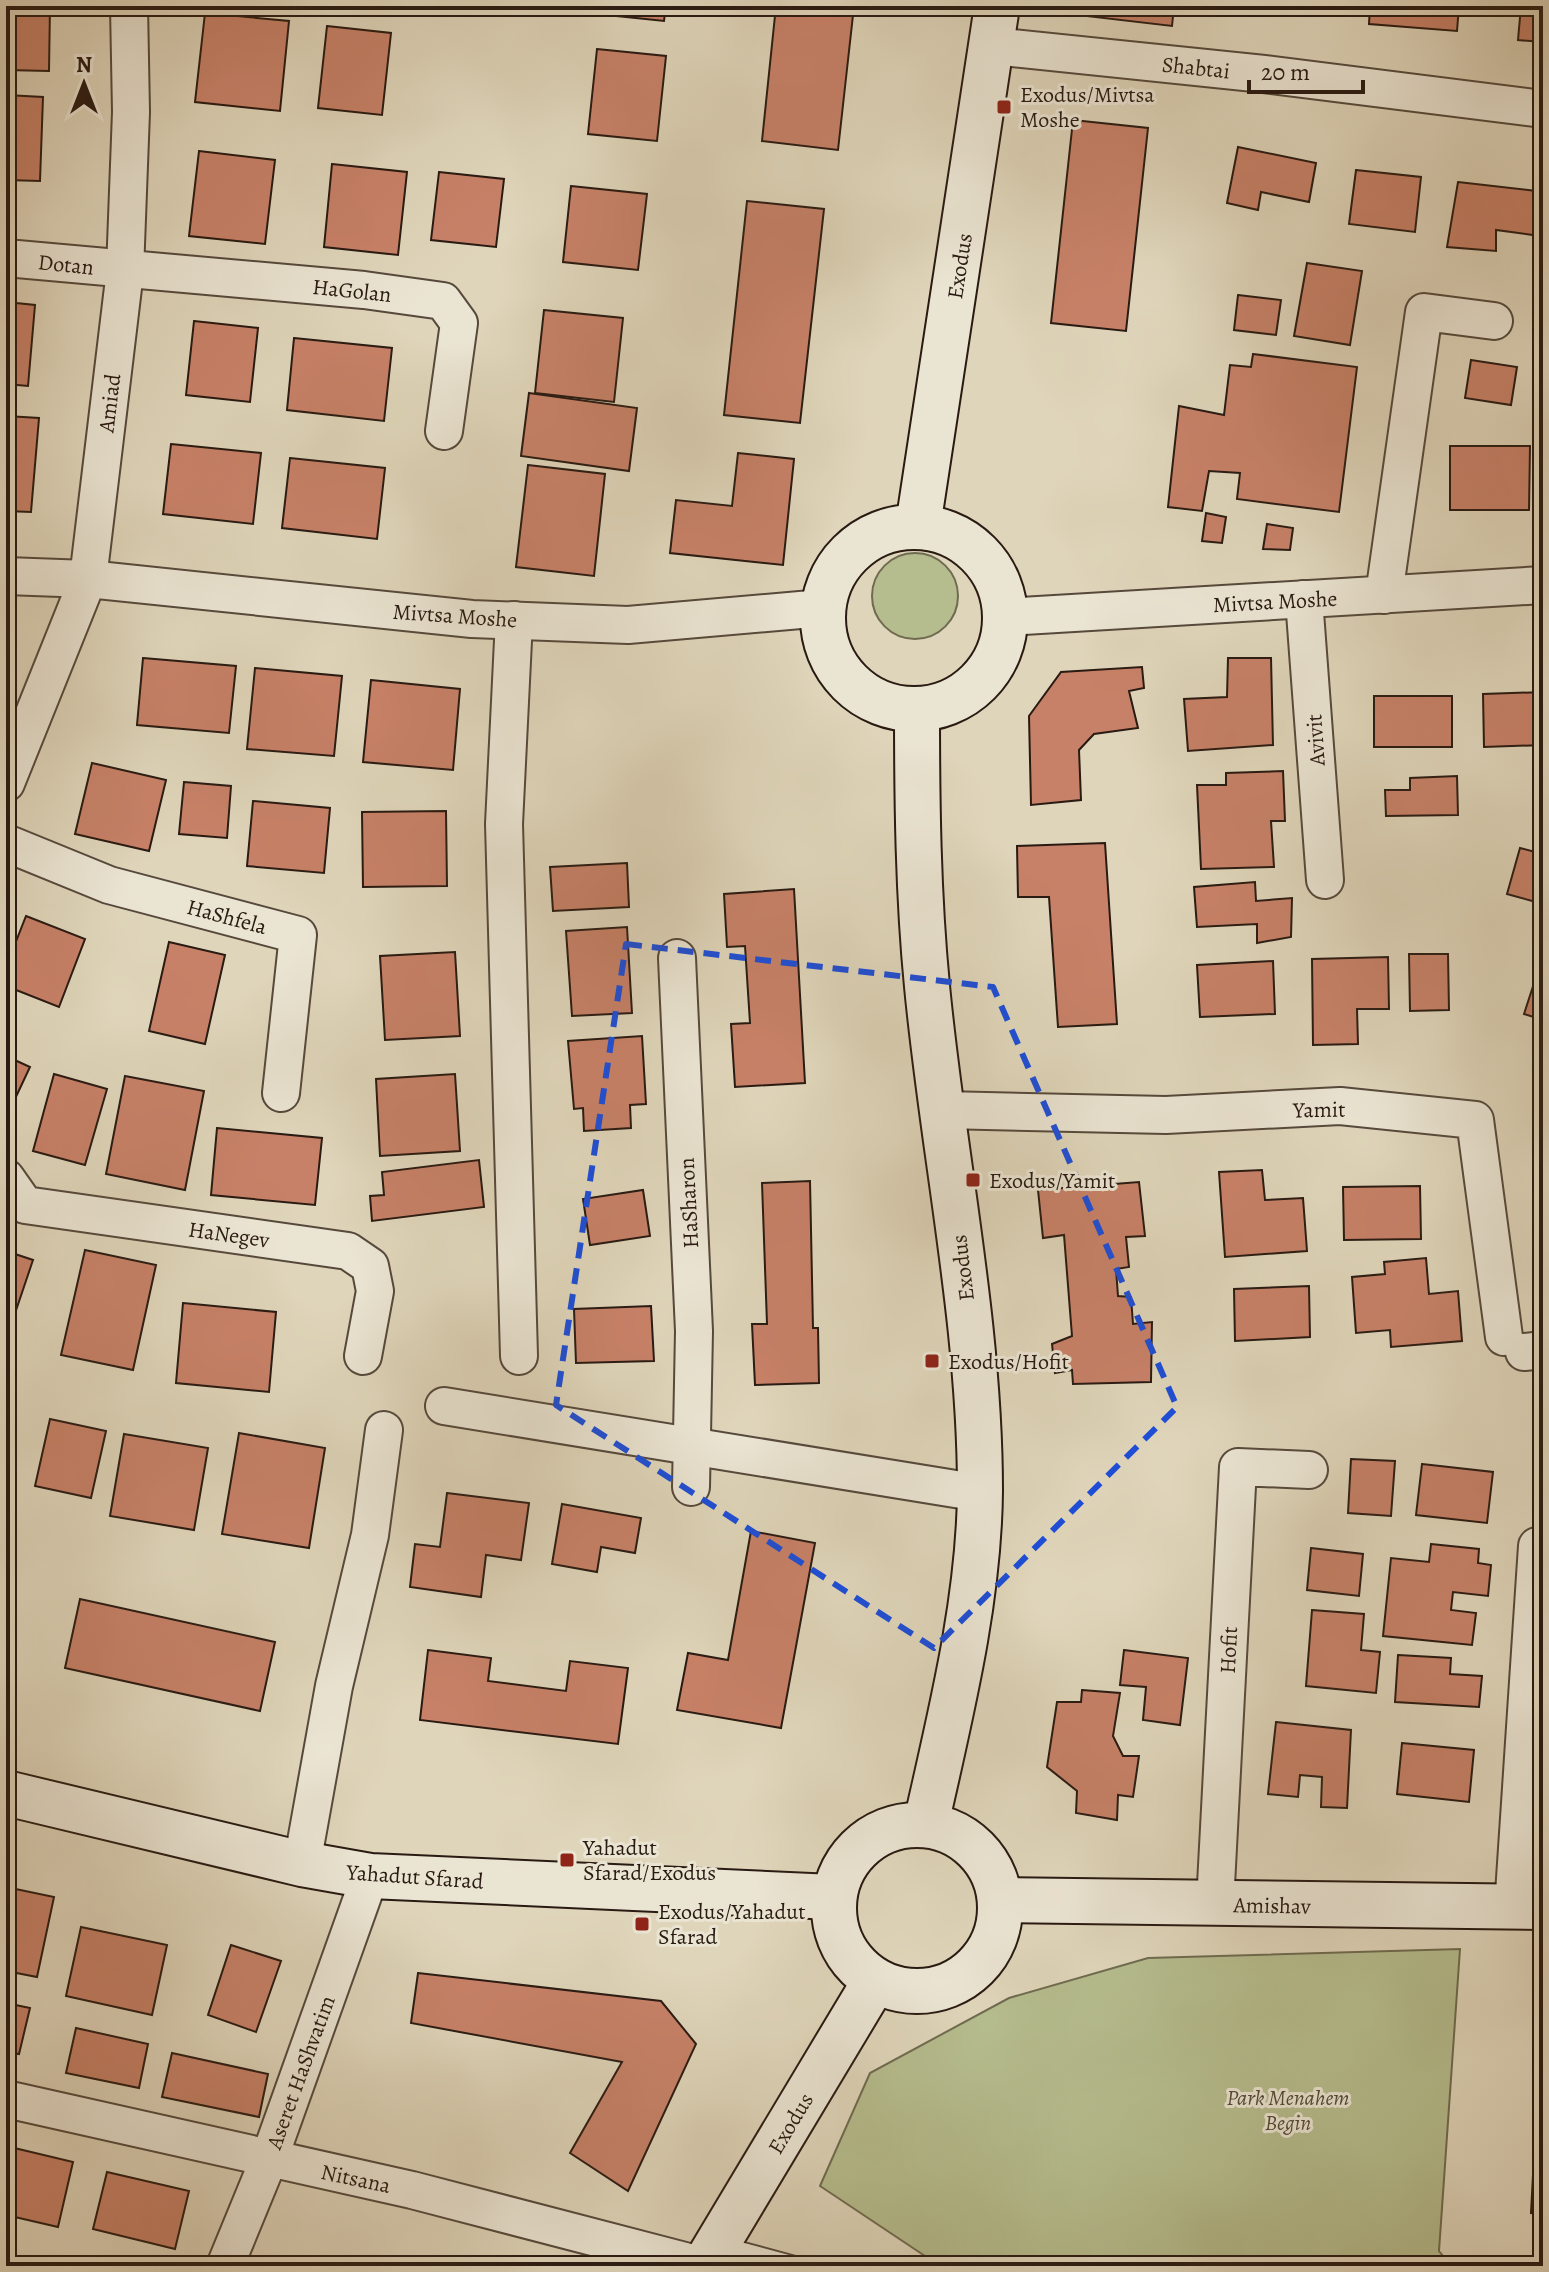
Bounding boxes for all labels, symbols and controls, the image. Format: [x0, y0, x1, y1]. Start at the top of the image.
north arrow [44, 44, 124, 124]
scale bar [1249, 44, 1363, 94]
text: N [76, 50, 92, 80]
street label: Shabtai [1160, 50, 1231, 86]
text: 20 m [1261, 56, 1310, 88]
place label: Exodus/Mivtsa Moshe [1020, 80, 1155, 135]
marker: Exodus/Mivtsa Moshe [995, 98, 1013, 116]
street label: Exodus [940, 231, 980, 301]
street label: Dotan [36, 247, 95, 283]
street label: HaGolan [311, 272, 393, 310]
street label: Amiad [91, 372, 128, 435]
street label: Mivtsa Moshe [1212, 584, 1338, 620]
street label: Mivtsa Moshe [392, 597, 518, 635]
street label: Avivit [1299, 713, 1333, 768]
street label: HaShfela [183, 892, 271, 942]
street label: Yamit [1291, 1095, 1346, 1125]
street label: HaSharon [672, 1157, 706, 1249]
place label: Exodus/Yamit [989, 1166, 1115, 1196]
marker: Exodus/Yamit [964, 1171, 982, 1189]
street label: HaNegev [186, 1214, 272, 1256]
street label: Exodus [944, 1233, 982, 1303]
place label: Exodus/Hofit [948, 1347, 1069, 1377]
marker: Exodus/Hofit [923, 1352, 941, 1370]
street label: Hofit [1213, 1626, 1245, 1674]
place label: Yahadut Sfarad/Exodus [582, 1833, 716, 1888]
marker: Yahadut Sfarad/Exodus [558, 1851, 576, 1869]
street label: Yahadut Sfarad [344, 1857, 485, 1897]
street label: Amishav [1232, 1890, 1311, 1922]
place label: Exodus/Yahadut Sfarad [658, 1897, 806, 1952]
marker: Exodus/Yahadut Sfarad [633, 1915, 651, 1933]
street label: Aseret HaShvatim [259, 1991, 343, 2154]
park label: Park Menahem Begin [1226, 2083, 1350, 2138]
street label: Exodus [761, 2087, 821, 2160]
street label: Nitsana [318, 2157, 394, 2201]

